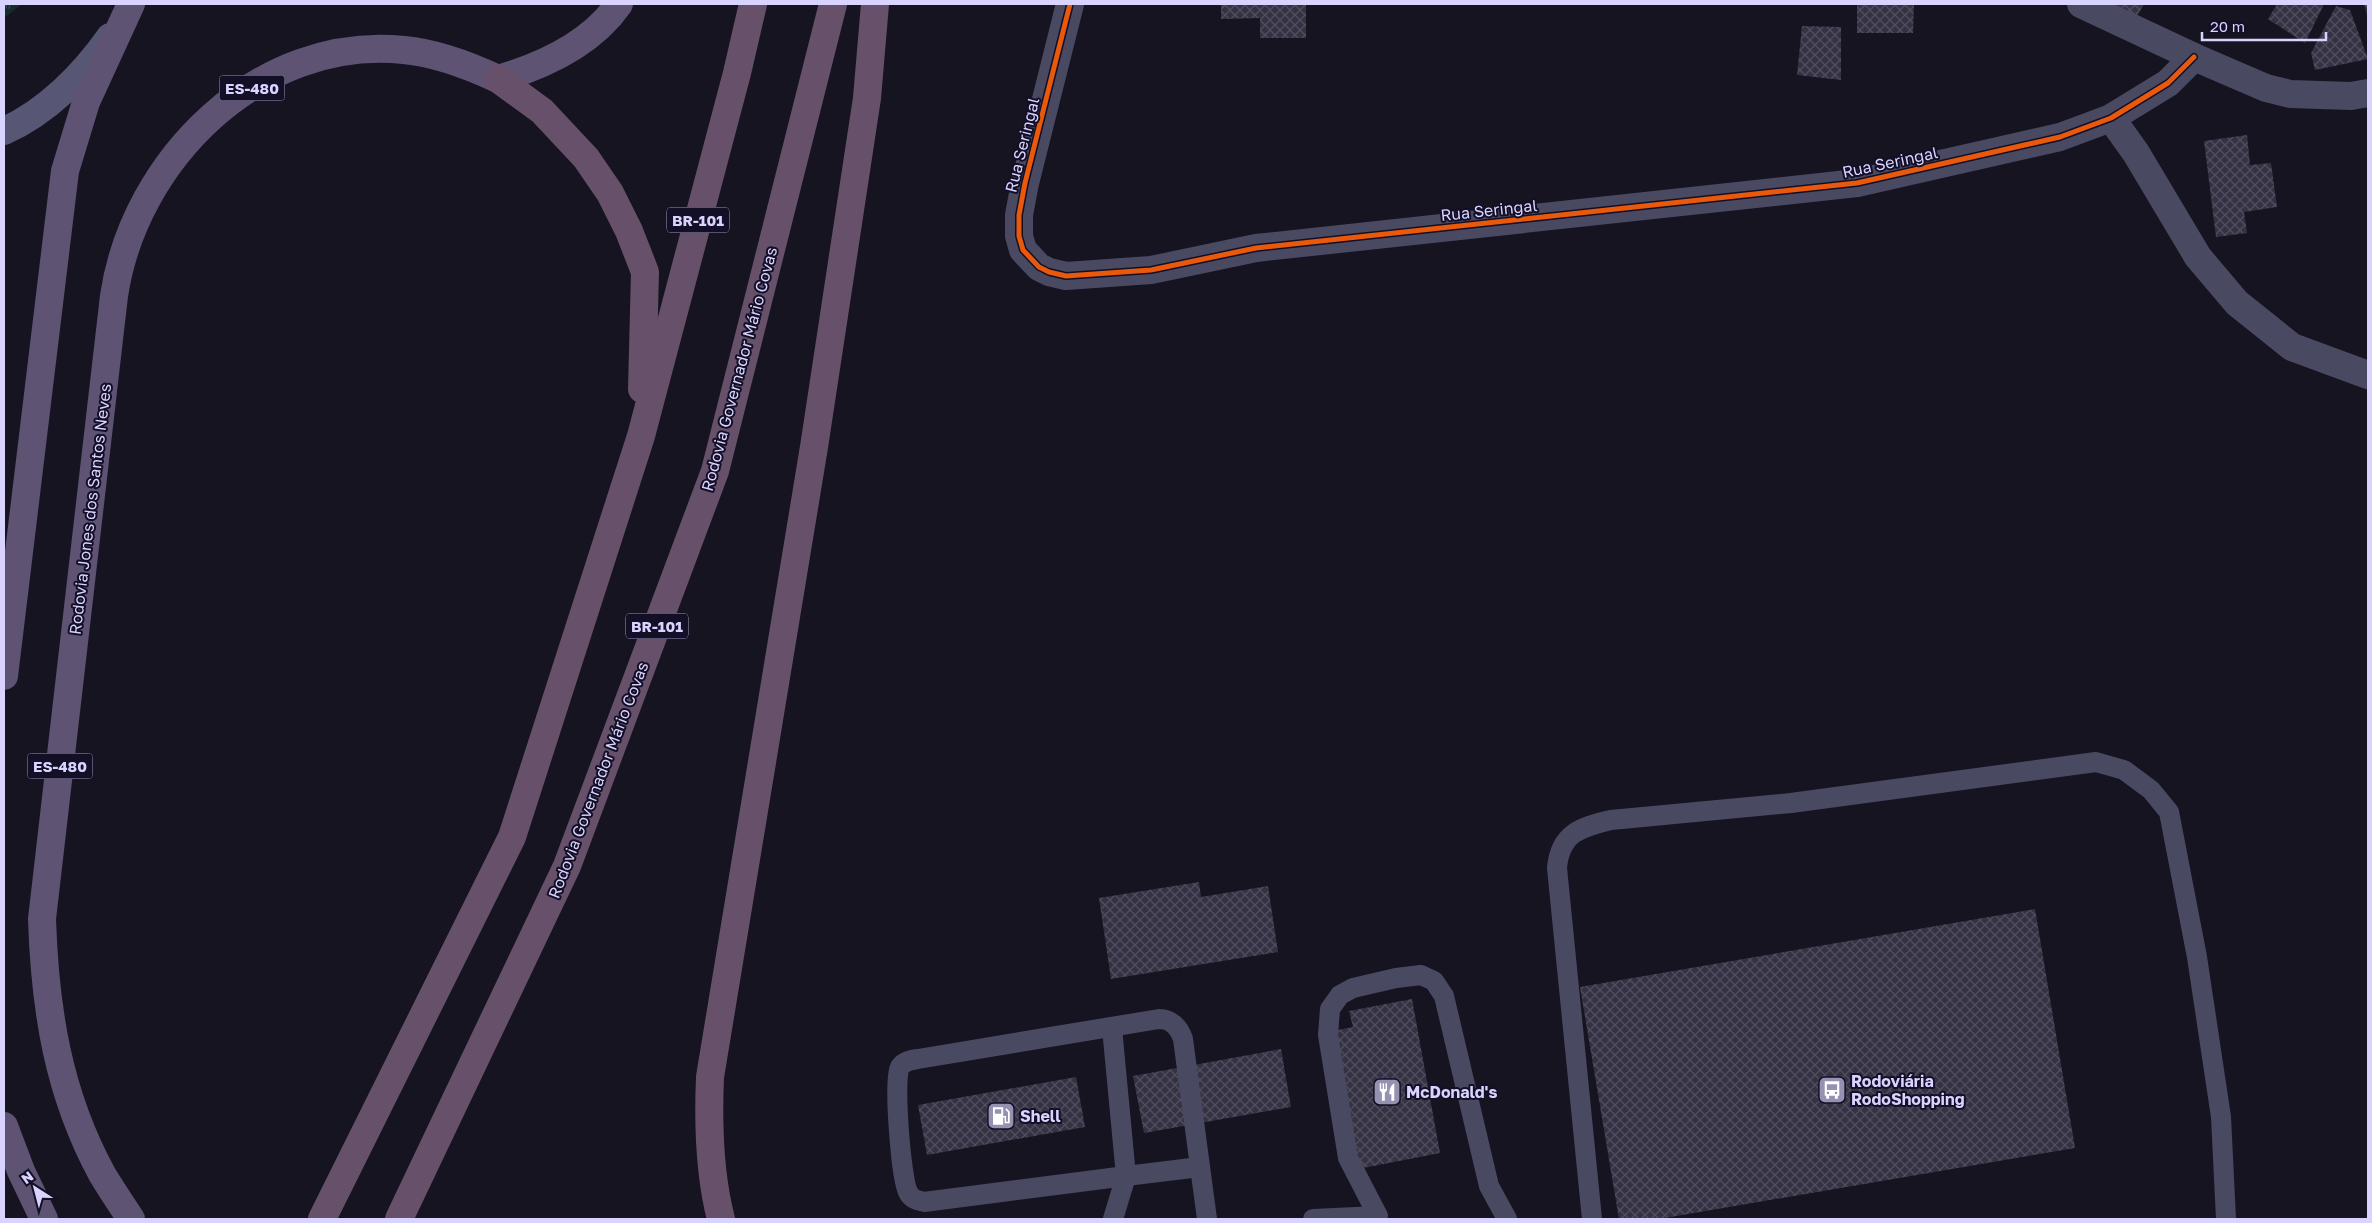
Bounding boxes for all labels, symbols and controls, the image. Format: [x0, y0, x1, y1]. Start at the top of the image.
scale bar [2202, 10, 2326, 42]
text: 20 m [2210, 17, 2245, 35]
road number: ES-480 [220, 76, 284, 100]
street label: Rua Seringal [1001, 95, 1043, 195]
street label: Rua Seringal [1840, 142, 1940, 182]
street label: Rua Seringal [1440, 195, 1538, 225]
road number: BR-101 [667, 208, 729, 232]
street label: Rodovia Governador Mário Covas [697, 245, 781, 493]
street label: Rodovia Jones dos Santos Neves [65, 382, 115, 636]
road number: BR-101 [626, 614, 688, 638]
street label: Rodovia Governador Mário Covas [543, 659, 653, 901]
road number: ES-480 [28, 754, 92, 778]
place label: Rodoviária RodoShopping [1851, 1071, 1965, 1109]
bus stop icon: Rodoviária RodoShopping [1817, 1075, 1847, 1105]
restaurant icon: McDonald's [1372, 1077, 1402, 1107]
place label: McDonald's [1406, 1082, 1497, 1102]
fuel station icon: Shell [986, 1101, 1016, 1131]
place label: Shell [1020, 1106, 1061, 1126]
north arrow [10, 1163, 60, 1213]
text: N [18, 1167, 36, 1187]

